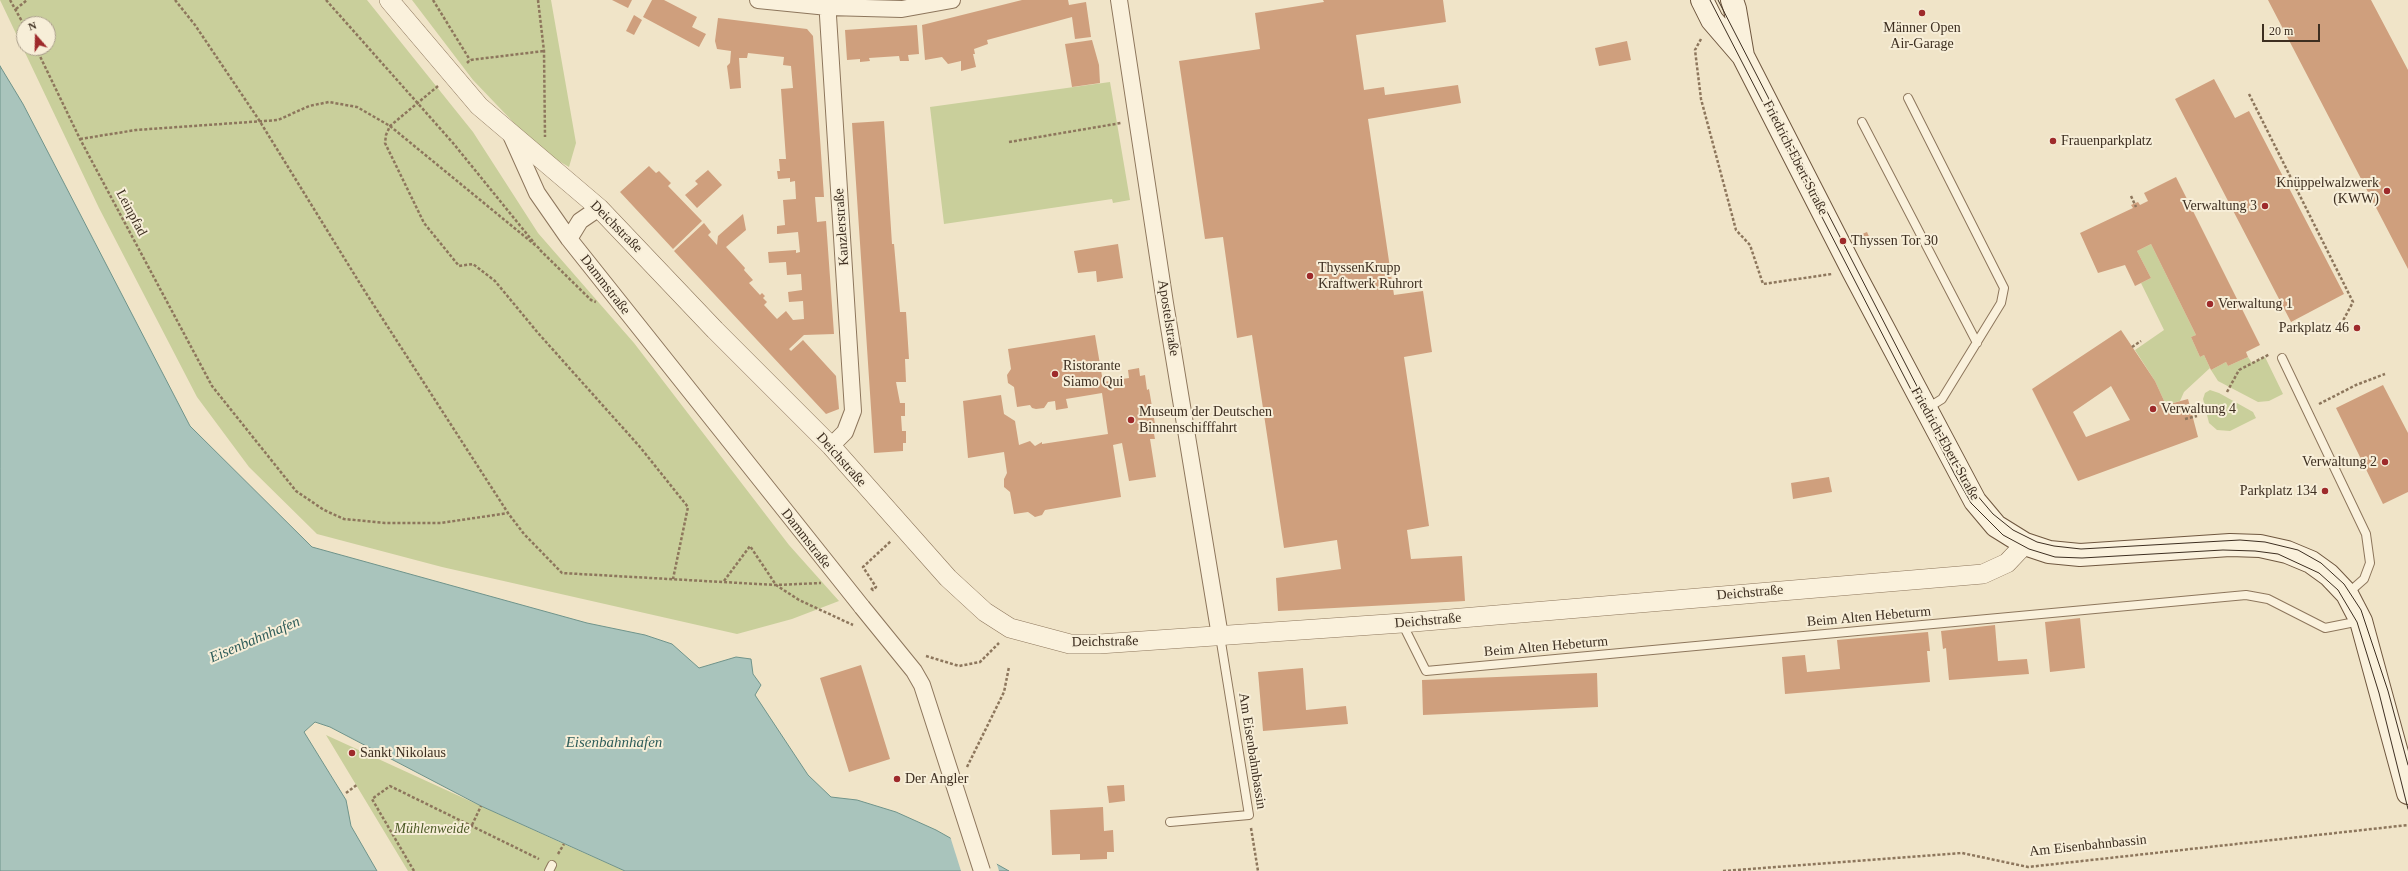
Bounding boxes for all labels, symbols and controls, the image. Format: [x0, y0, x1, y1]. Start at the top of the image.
marker: Männer Open Air-Garage [1917, 8, 1927, 18]
north arrow [16, 16, 56, 56]
scale bar [2264, 16, 2322, 42]
text: N [26, 19, 38, 33]
place label: Männer Open Air-Garage [1883, 20, 1961, 52]
text: 20 m [2269, 24, 2293, 38]
street label: Friedrich-Ebert-Straße [1759, 98, 1831, 218]
place label: Frauenparkplatz [2061, 133, 2152, 149]
marker: Frauenparkplatz [2048, 136, 2058, 146]
place label: Knüppelwalzwerk (KWW) [2276, 175, 2379, 208]
marker: Knüppelwalzwerk (KWW) [2382, 186, 2392, 196]
street label: Leinpfad [112, 187, 150, 239]
street label: Kanzlerstraße [831, 188, 853, 266]
street label: Deichstraße [586, 197, 646, 257]
place label: Verwaltung 3 [2182, 198, 2257, 214]
marker: Verwaltung 3 [2260, 201, 2270, 211]
place label: Thyssen Tor 30 [1851, 233, 1938, 249]
marker: Thyssen Tor 30 [1838, 236, 1848, 246]
street label: Dammstraße [576, 252, 634, 318]
place label: ThyssenKrupp Kraftwerk Ruhrort [1318, 260, 1423, 292]
marker: ThyssenKrupp Kraftwerk Ruhrort [1305, 271, 1315, 281]
street label: Apostelstraße [1154, 279, 1182, 357]
place label: Verwaltung 1 [2218, 296, 2293, 312]
marker: Verwaltung 1 [2205, 299, 2215, 309]
place label: Parkplatz 46 [2279, 320, 2349, 336]
marker: Parkplatz 46 [2352, 323, 2362, 333]
place label: Ristorante Siamo Qui [1063, 358, 1123, 390]
marker: Ristorante Siamo Qui [1050, 369, 1060, 379]
street label: Friedrich-Ebert-Straße [1907, 385, 1983, 503]
place label: Verwaltung 4 [2161, 401, 2236, 417]
place label: Museum der Deutschen Binnenschifffahrt [1139, 404, 1272, 436]
marker: Verwaltung 4 [2148, 404, 2158, 414]
marker: Museum der Deutschen Binnenschifffahrt [1126, 415, 1136, 425]
street label: Deichstraße [812, 430, 870, 490]
place label: Verwaltung 2 [2302, 454, 2377, 470]
marker: Verwaltung 2 [2380, 457, 2390, 467]
place label: Parkplatz 134 [2240, 483, 2317, 499]
marker: Parkplatz 134 [2320, 486, 2330, 496]
street label: Dammstraße [777, 506, 835, 572]
street label: Deichstraße [1716, 582, 1784, 604]
street label: Beim Alten Hebeturm [1806, 603, 1932, 631]
street label: Deichstraße [1394, 610, 1462, 632]
water label: Eisenbahnhafen [207, 613, 303, 667]
street label: Deichstraße [1071, 633, 1139, 651]
street label: Beim Alten Hebeturm [1483, 633, 1609, 661]
street label: Am Eisenbahnbassin [1234, 692, 1270, 810]
water label: Eisenbahnhafen [566, 734, 662, 752]
place label: Sankt Nikolaus [360, 745, 446, 761]
marker: Sankt Nikolaus [347, 748, 357, 758]
place label: Der Angler [905, 771, 968, 787]
marker: Der Angler [892, 774, 902, 784]
park label: Mühlenweide [394, 821, 470, 837]
street label: Am Eisenbahnbassin [2029, 831, 2147, 861]

